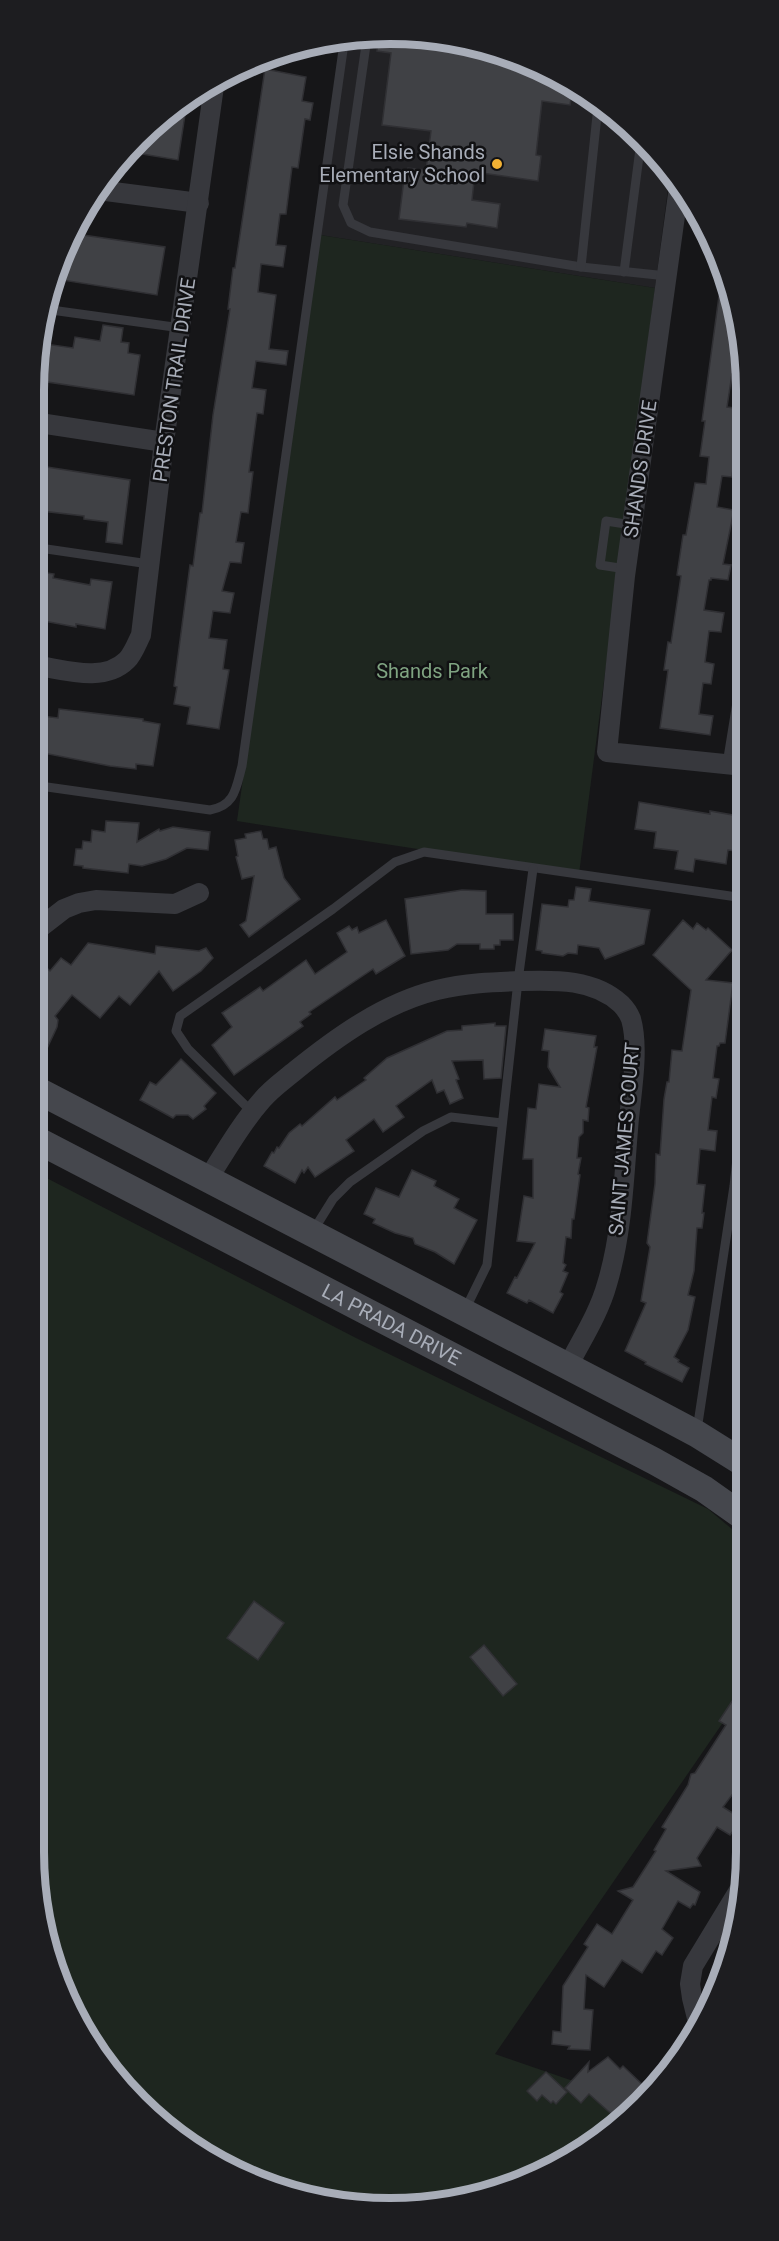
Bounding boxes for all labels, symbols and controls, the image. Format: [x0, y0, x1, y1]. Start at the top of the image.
place label: Elsie Shands Elementary School [319, 140, 485, 187]
marker: Elsie Shands Elementary School [490, 157, 504, 171]
street label: PRESTON TRAIL DRIVE [148, 276, 200, 484]
street label: SHANDS DRIVE [618, 399, 662, 539]
park label: Shands Park [376, 659, 489, 683]
street label: SAINT JAMES COURT [604, 1041, 644, 1236]
street label: LA PRADA DRIVE [318, 1278, 465, 1370]

